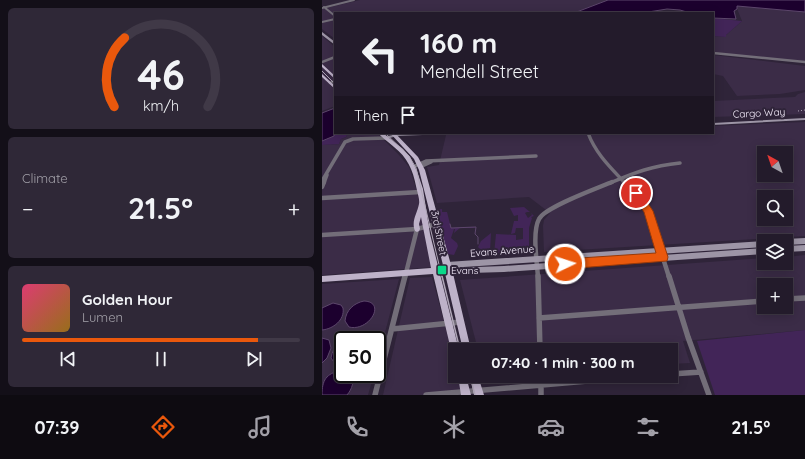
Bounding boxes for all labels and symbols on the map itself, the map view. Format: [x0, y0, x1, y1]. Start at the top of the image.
street label: Cargo Way [732, 105, 786, 121]
north arrow [757, 146, 793, 182]
pin [619, 176, 653, 210]
street label: 3rd Street [428, 210, 450, 257]
street label: Evans Avenue [469, 242, 535, 260]
position arrow [544, 243, 586, 285]
marker: Evans [436, 264, 448, 276]
place label: Evans [451, 264, 479, 277]
speed limit sign: 50 [334, 331, 386, 383]

